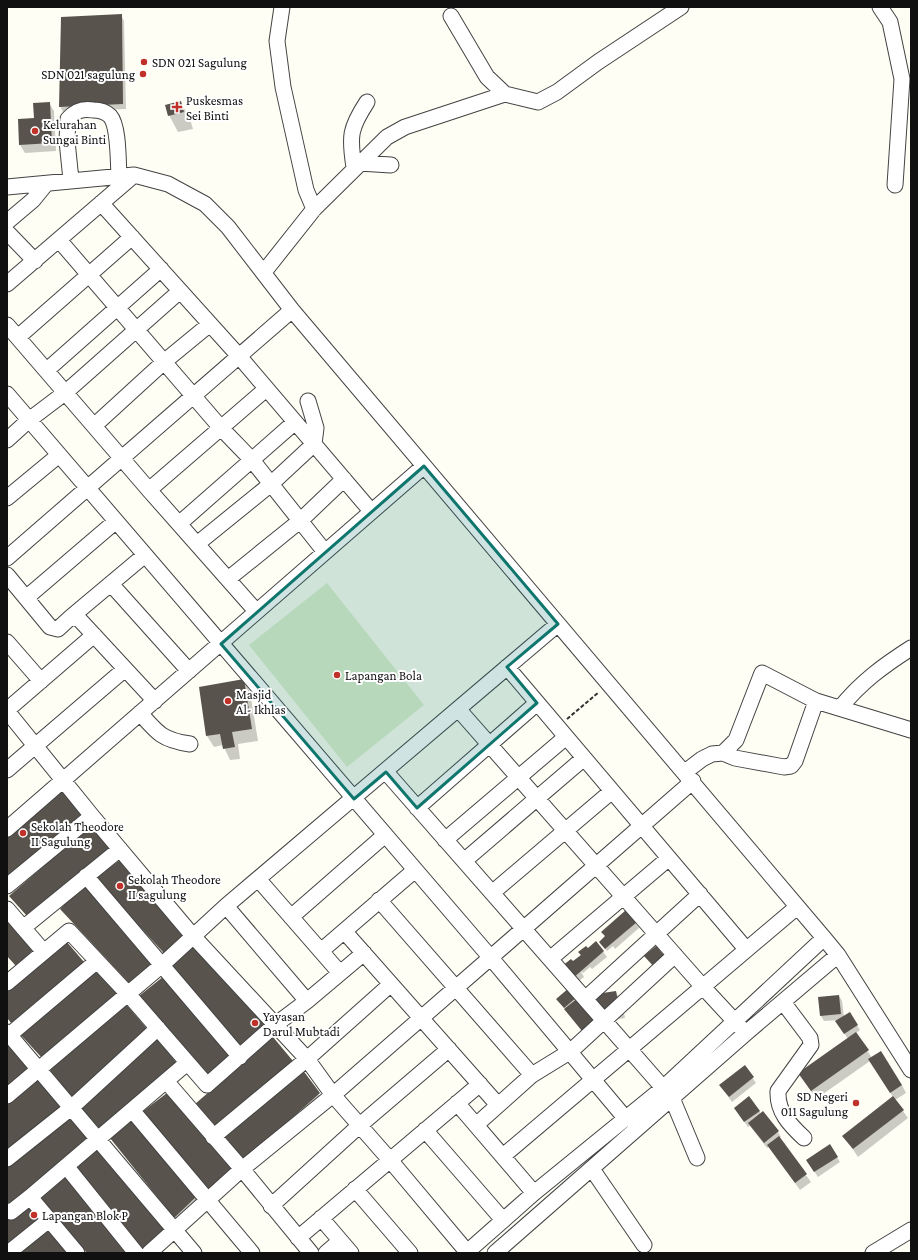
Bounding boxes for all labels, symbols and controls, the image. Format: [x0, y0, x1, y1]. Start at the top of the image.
place label: SDN 021 Sagulung [152, 55, 247, 70]
marker: SDN 021 Sagulung [139, 57, 149, 67]
place label: SDN 021 sagulung [41, 67, 136, 82]
marker: SDN 021 sagulung [138, 69, 148, 79]
place label: Puskesmas Sei Binti [186, 93, 243, 123]
marker: Puskesmas Sei Binti [171, 101, 183, 113]
place label: Kelurahan Sungai Binti [43, 117, 107, 147]
marker: Kelurahan Sungai Binti [30, 126, 40, 136]
place label: Lapangan Bola [345, 668, 422, 683]
marker: Lapangan Bola [332, 670, 342, 680]
place label: Masjid Al- Ikhlas [236, 687, 286, 717]
marker: Masjid Al- Ikhlas [223, 696, 233, 706]
place label: Sekolah Theodore II Sagulung [31, 819, 124, 849]
marker: Sekolah Theodore II Sagulung [18, 828, 28, 838]
place label: Sekolah Theodore II sagulung [128, 872, 221, 902]
marker: Sekolah Theodore II sagulung [115, 881, 125, 891]
place label: Yayasan Darul Mubtadi [263, 1009, 341, 1039]
marker: Yayasan Darul Mubtadi [250, 1018, 260, 1028]
place label: SD Negeri 011 Sagulung [781, 1089, 849, 1119]
marker: SD Negeri 011 Sagulung [851, 1098, 861, 1108]
place label: Lapangan Blok P [42, 1208, 128, 1223]
marker: Lapangan Blok P [29, 1210, 39, 1220]

